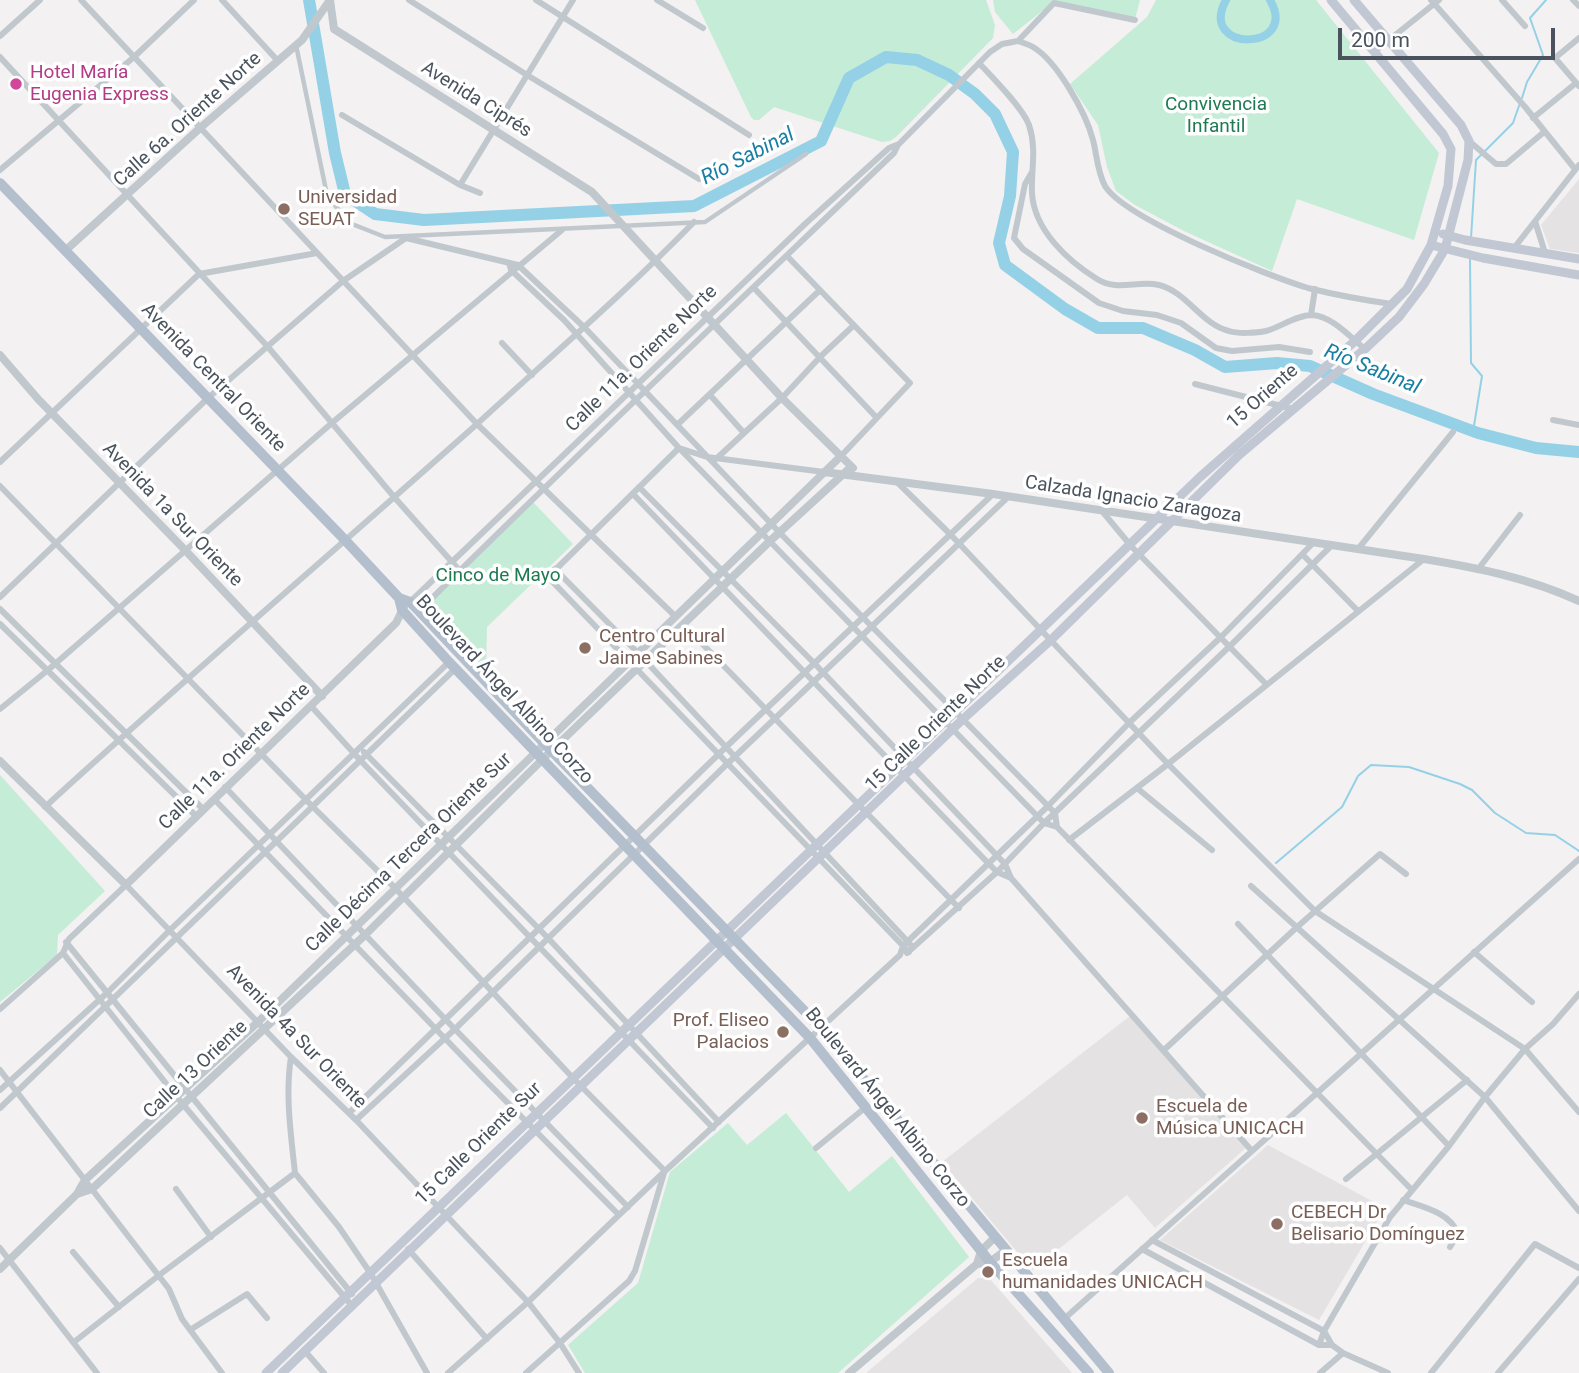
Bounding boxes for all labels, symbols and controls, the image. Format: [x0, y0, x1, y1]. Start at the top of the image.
scale bar [1341, 14, 1558, 58]
text: 200 m [1351, 28, 1410, 52]
street label: Calle 6a. Oriente Norte [109, 48, 267, 192]
street label: Avenida Ciprés [417, 57, 535, 143]
place label: Hotel María Eugenia Express [30, 62, 169, 106]
marker: Hotel María Eugenia Express [8, 76, 24, 92]
park label: Convivencia Infantil [1165, 94, 1267, 138]
water label: Río Sabinal [697, 123, 799, 191]
place label: Universidad SEUAT [298, 187, 397, 231]
marker: Universidad SEUAT [276, 201, 292, 217]
street label: Calle 11a. Oriente Norte [562, 281, 722, 437]
street label: Avenida Central Oriente [136, 299, 290, 457]
water label: Río Sabinal [1320, 339, 1424, 401]
street label: 15 Oriente [1223, 360, 1303, 434]
street label: Avenida 1a Sur Oriente [97, 438, 247, 592]
street label: Calzada Ignacio Zaragoza [1023, 472, 1243, 528]
park label: Cinco de Mayo [436, 565, 560, 587]
street label: Boulevard Ángel Albino Corzo [410, 591, 598, 789]
place label: Centro Cultural Jaime Sabines [599, 626, 725, 670]
marker: Centro Cultural Jaime Sabines [577, 640, 593, 656]
street label: 15 Calle Oriente Norte [861, 651, 1011, 797]
street label: Calle 11a. Oriente Norte [155, 679, 315, 835]
street label: Calle Décima Tercera Oriente Sur [301, 748, 517, 958]
street label: Avenida 4a Sur Oriente [221, 960, 371, 1114]
street label: Boulevard Ángel Albino Corzo [800, 1004, 974, 1212]
place label: Prof. Eliseo Palacios [673, 1010, 769, 1054]
street label: Calle 13 Oriente [139, 1016, 253, 1124]
marker: Prof. Eliseo Palacios [775, 1024, 791, 1040]
street label: 15 Calle Oriente Sur [411, 1078, 547, 1210]
place label: Escuela de Música UNICACH [1156, 1096, 1304, 1140]
marker: Escuela de Música UNICACH [1134, 1110, 1150, 1126]
place label: CEBECH Dr Belisario Domínguez [1291, 1202, 1465, 1246]
marker: CEBECH Dr Belisario Domínguez [1269, 1216, 1285, 1232]
place label: Escuela humanidades UNICACH [1002, 1250, 1203, 1294]
marker: Escuela humanidades UNICACH [980, 1264, 996, 1280]

